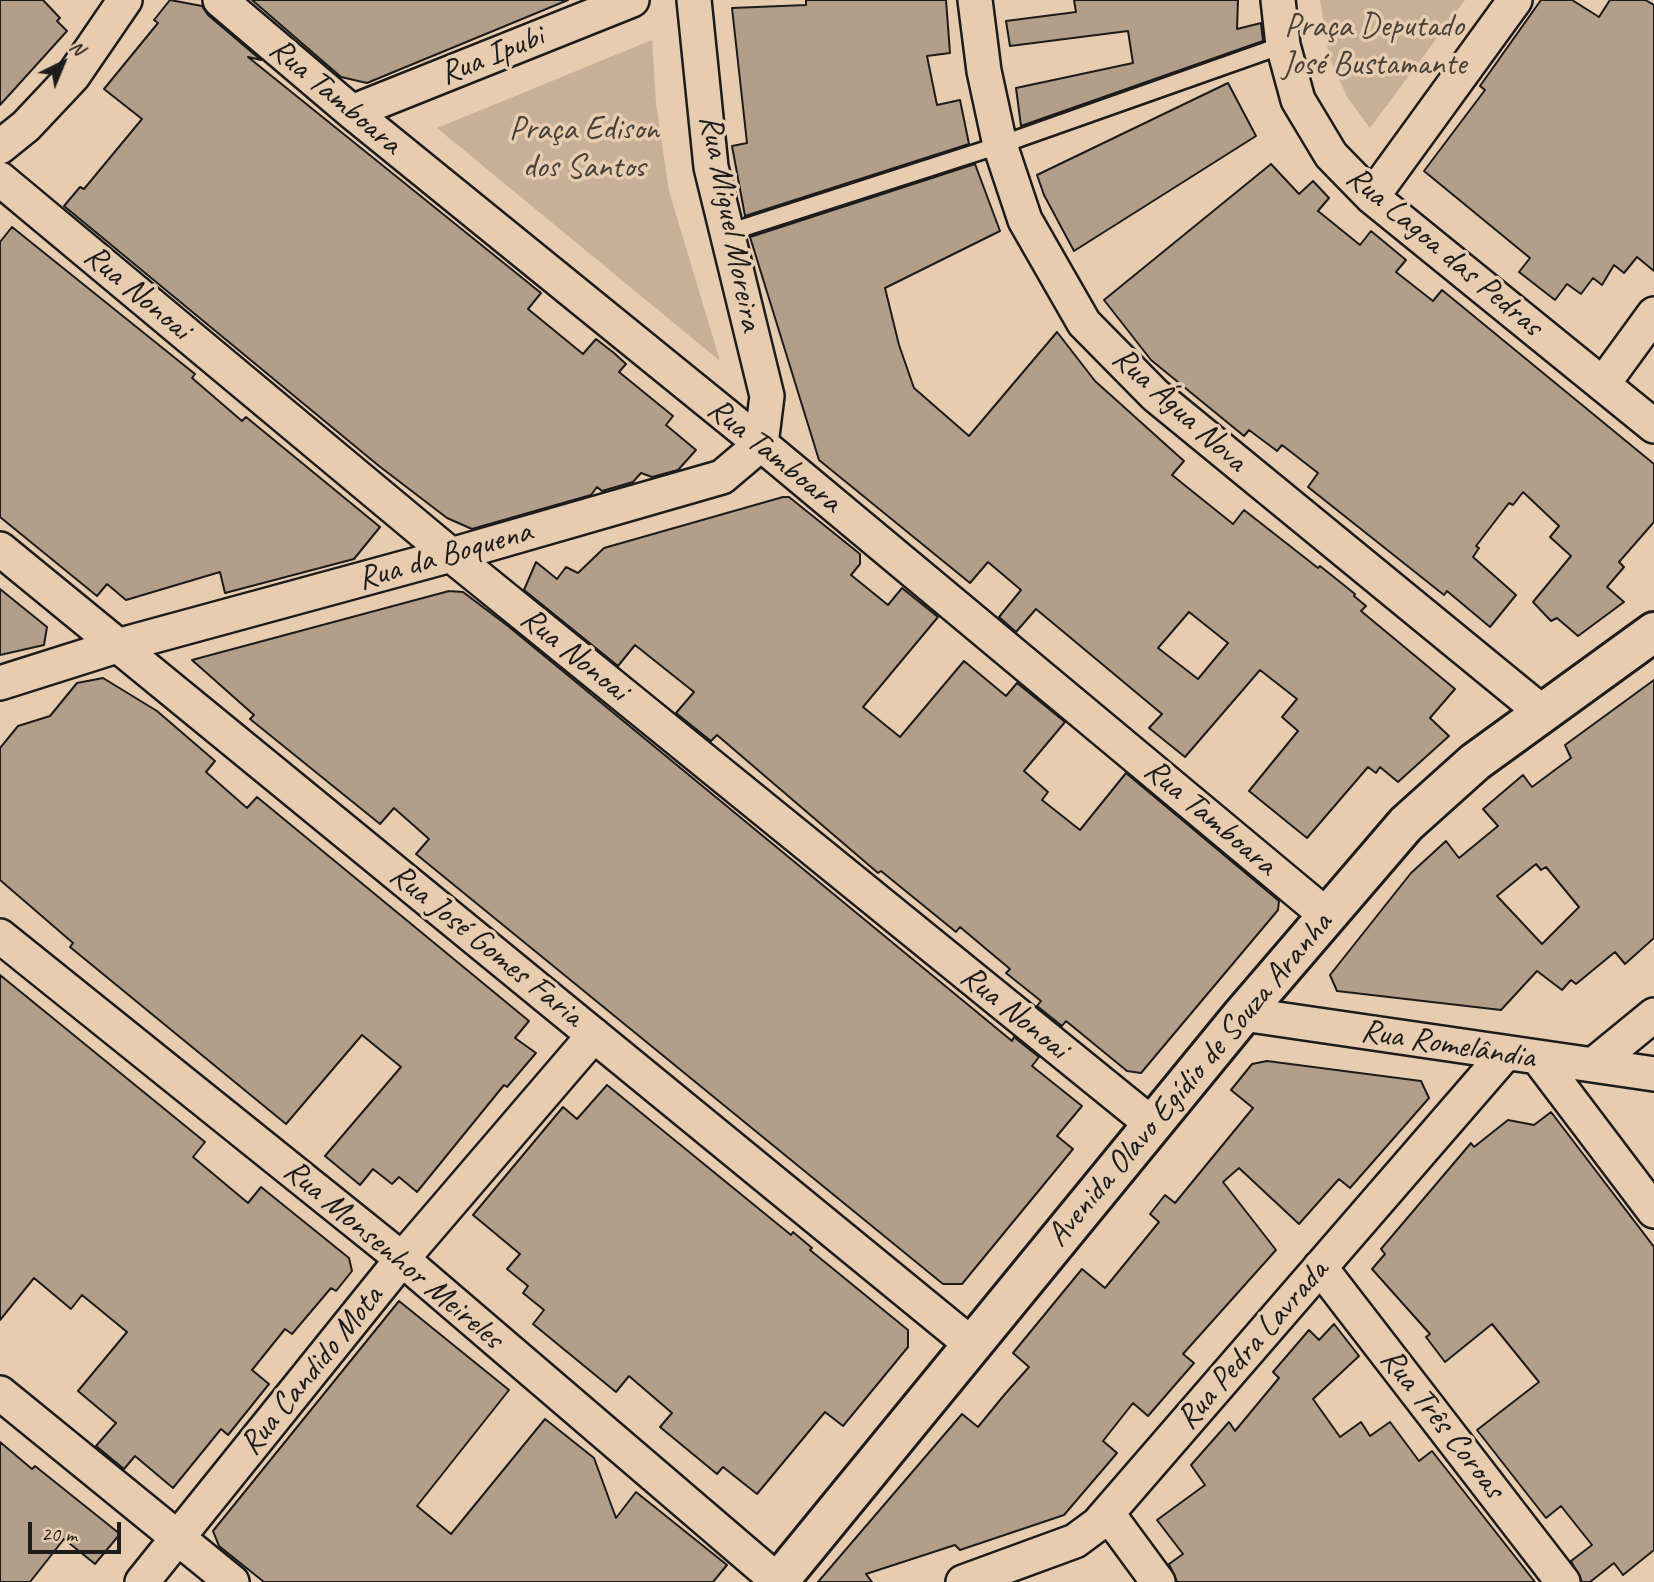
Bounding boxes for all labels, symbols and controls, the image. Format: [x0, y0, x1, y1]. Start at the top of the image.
park label: Praça Deputado José Bustamante [1282, 7, 1466, 85]
street label: Rua Ipubi [434, 17, 550, 95]
north arrow [28, 28, 98, 98]
street label: Rua Tamboara [261, 30, 409, 164]
text: N [65, 35, 90, 60]
park label: Praça Edison dos Santos [509, 110, 659, 188]
street label: Rua Miguel Moreira [690, 112, 770, 334]
street label: Rua Lagoa das Pedras [1337, 158, 1551, 346]
street label: Rua Nonoai [75, 237, 199, 349]
street label: Rua Água Nova [1103, 339, 1255, 481]
street label: Rua Tamboara [699, 390, 849, 522]
street label: Rua da Boquena [354, 512, 536, 600]
street label: Rua Nonoai [512, 599, 636, 711]
street label: Rua Tamboara [1136, 751, 1284, 885]
street label: Rua José Gomes Faria [381, 856, 591, 1036]
street label: Avenida Olavo Egídio de Souza Aranha [1039, 905, 1341, 1255]
street label: Rua Nonoai [952, 957, 1076, 1069]
street label: Rua Romelândia [1358, 1012, 1538, 1078]
street label: Rua Monsenhor Meireles [275, 1151, 511, 1359]
street label: Rua Pedra Lavrada [1169, 1252, 1337, 1438]
street label: Rua Candido Mota [232, 1278, 392, 1464]
street label: Rua Três Coroas [1371, 1341, 1513, 1507]
scale bar [32, 1508, 124, 1552]
text: 20 m [41, 1521, 77, 1547]

